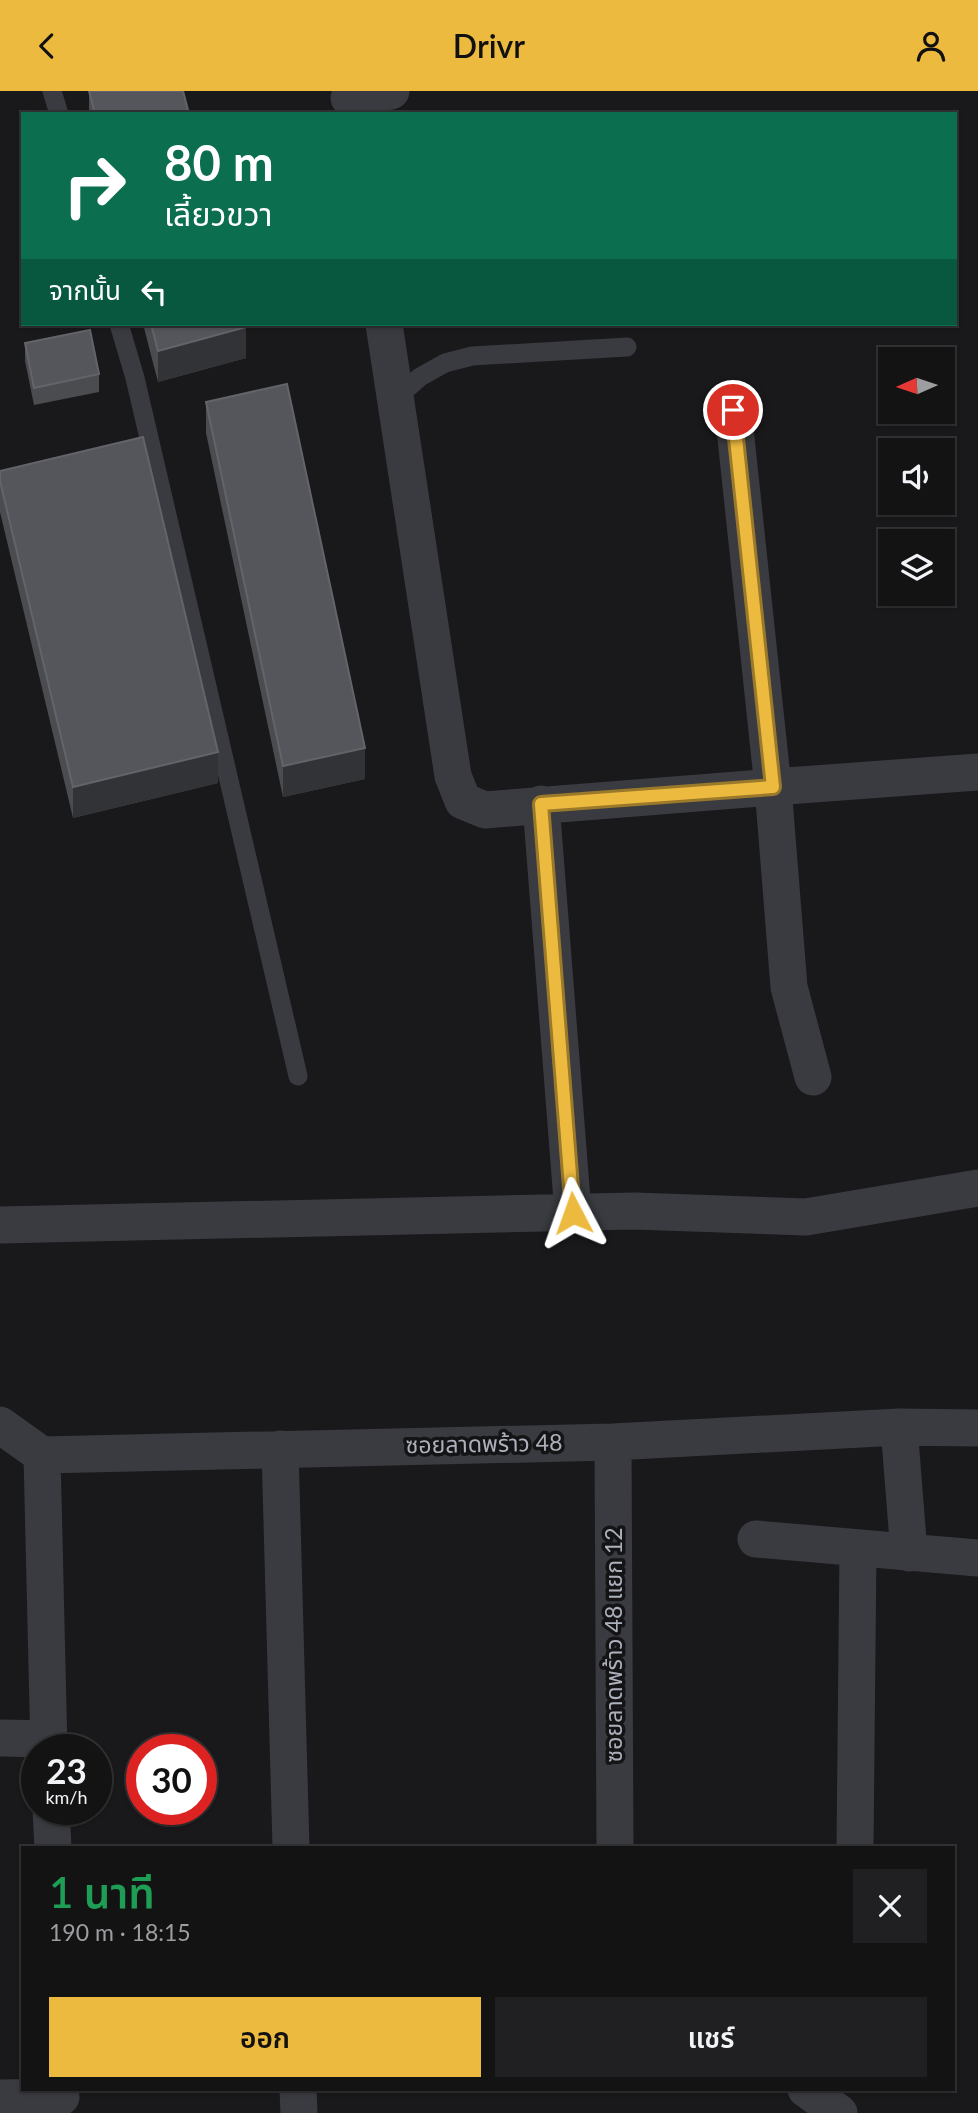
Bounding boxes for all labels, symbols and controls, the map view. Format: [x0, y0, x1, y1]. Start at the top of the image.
text: Drivr [453, 26, 525, 65]
icon: back [28, 27, 66, 65]
icon: person [912, 27, 950, 65]
text: 80 m [164, 133, 274, 191]
icon: right [49, 140, 140, 231]
text: เลี้ยวขวา [164, 194, 272, 233]
icon: left [135, 273, 173, 311]
text: จากนั้น [49, 274, 121, 306]
north arrow [878, 347, 956, 423]
map controls [878, 347, 955, 606]
pin [703, 380, 763, 440]
icon: arrive [714, 391, 752, 429]
button: sound [878, 438, 955, 515]
button: layers [878, 529, 955, 606]
position arrow [536, 1176, 610, 1250]
street label: ซอยลาดพร้าว 48 [405, 1428, 563, 1458]
street label: ซอยลาดพร้าว 48 แยก 12 [599, 1527, 627, 1763]
speed limit sign: 30 [126, 1734, 217, 1825]
text: 23 [46, 1749, 87, 1791]
text: km/h [45, 1786, 88, 1808]
text: 1 นาที [49, 1867, 155, 1917]
button: close [853, 1869, 927, 1943]
text: 190 m · 18:15 [49, 1918, 191, 1946]
button: ออก [49, 1997, 481, 2077]
button: แชร์ [495, 1997, 927, 2077]

